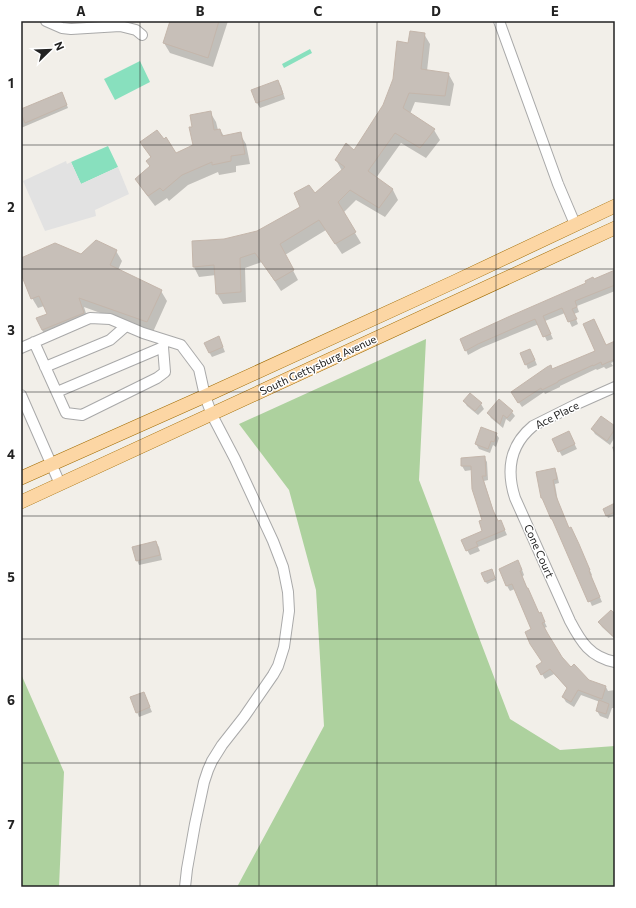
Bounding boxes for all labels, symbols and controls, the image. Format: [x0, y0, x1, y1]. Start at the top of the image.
text: A [76, 3, 86, 19]
text: B [196, 3, 205, 19]
text: C [314, 3, 323, 19]
text: D [431, 3, 441, 19]
text: E [551, 3, 559, 19]
north arrow [30, 30, 70, 70]
text: N [52, 40, 67, 52]
text: 1 [8, 75, 14, 91]
text: 2 [7, 199, 15, 215]
text: 3 [7, 322, 15, 338]
street label: South Gettysburg Avenue [257, 332, 378, 397]
street label: Ace Place [533, 398, 581, 431]
text: 4 [7, 446, 15, 462]
street label: Cone Court [522, 522, 557, 580]
text: 5 [7, 569, 15, 585]
text: 6 [7, 692, 15, 708]
text: 7 [7, 816, 15, 832]

